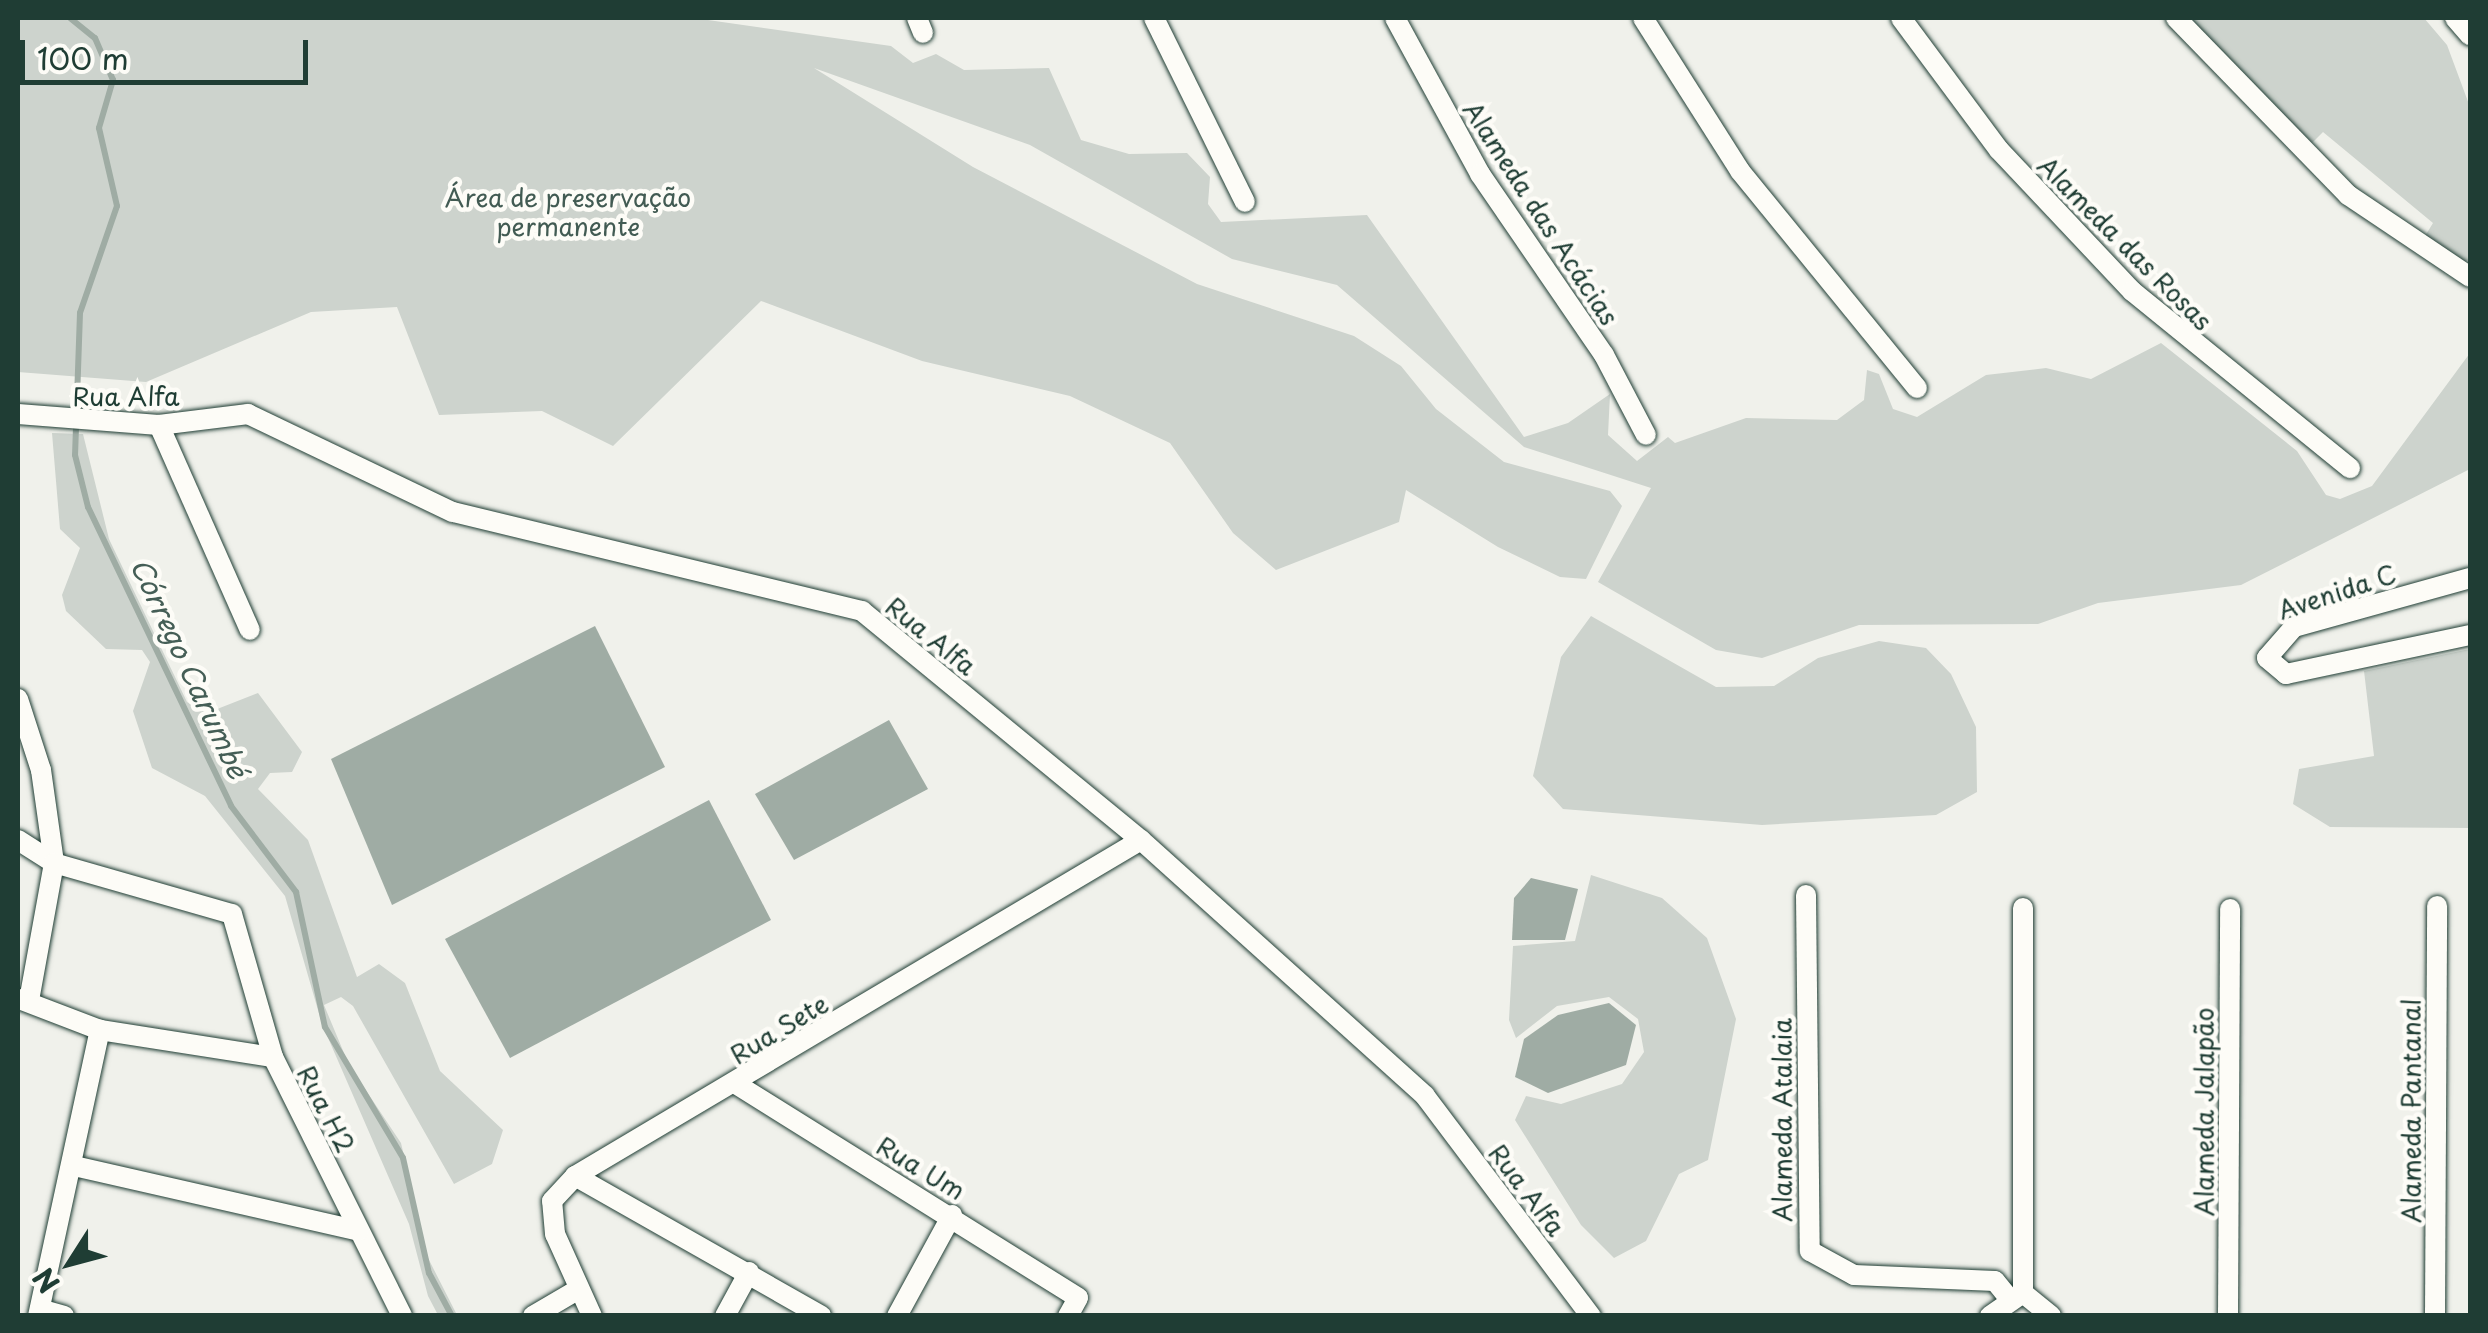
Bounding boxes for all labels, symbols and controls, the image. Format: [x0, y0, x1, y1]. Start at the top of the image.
scale bar [25, 20, 312, 82]
text: 100 m [37, 35, 129, 80]
street label: Alameda das Acácias [1458, 96, 1624, 330]
street label: Alameda das Rosas [2032, 150, 2218, 336]
park label: Área de preservação permanente [444, 183, 692, 242]
street label: Rua Alfa [72, 381, 180, 411]
water label: Córrego Carumbé [124, 552, 256, 784]
street label: Avenida C [2274, 559, 2400, 625]
street label: Rua Alfa [880, 590, 982, 682]
street label: Rua Sete [724, 988, 834, 1070]
street label: Alameda Pantanal [2396, 1000, 2426, 1222]
street label: Alameda Jalapão [2189, 1007, 2219, 1217]
street label: Alameda Atalaia [1767, 1018, 1797, 1222]
street label: Rua H2 [291, 1061, 361, 1157]
street label: Rua Um [871, 1130, 971, 1206]
street label: Rua Alfa [1483, 1138, 1571, 1242]
north arrow [20, 1213, 120, 1313]
text: N [21, 1259, 69, 1303]

